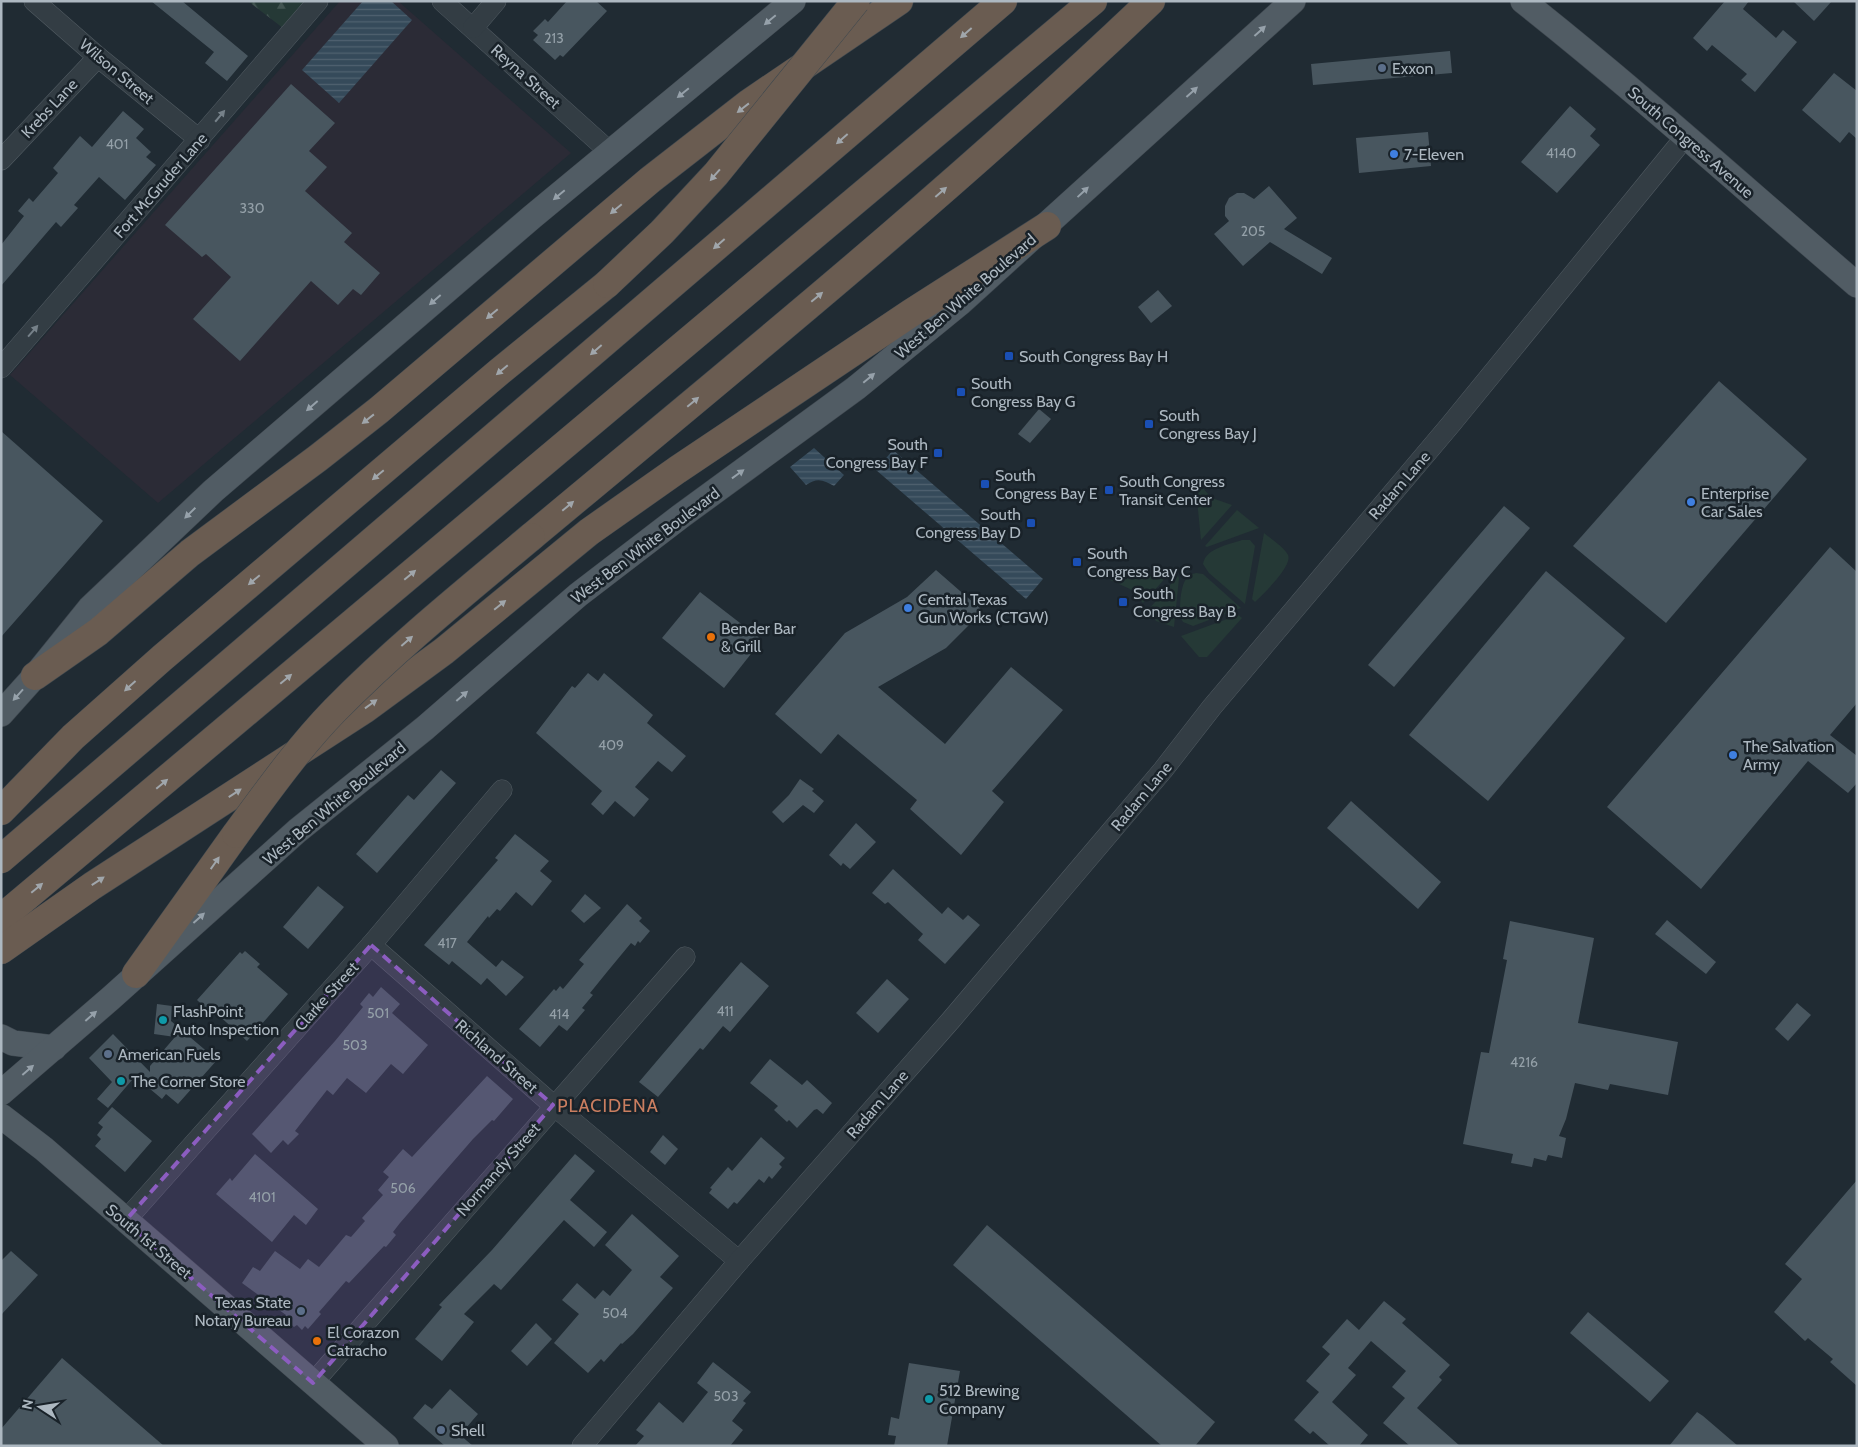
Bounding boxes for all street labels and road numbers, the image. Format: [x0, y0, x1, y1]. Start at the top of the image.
street label: Wilson Street [76, 35, 158, 108]
street label: Reyna Street [487, 40, 565, 113]
street label: Krebs Lane [17, 75, 82, 142]
street label: South Congress Avenue [1624, 83, 1757, 202]
street label: Fort McGruder Lane [110, 129, 211, 242]
street label: West Ben White Boulevard [891, 230, 1040, 363]
street label: Radam Lane [1365, 447, 1434, 523]
street label: West Ben White Boulevard [567, 483, 723, 607]
street label: West Ben White Boulevard [259, 738, 410, 869]
street label: Radam Lane [1107, 758, 1176, 835]
street label: Clarke Street [291, 958, 363, 1035]
street label: Richland Street [452, 1015, 542, 1098]
street label: Radam Lane [843, 1066, 912, 1142]
street label: Normandy Street [453, 1118, 544, 1220]
street label: South 1st Street [102, 1200, 196, 1283]

